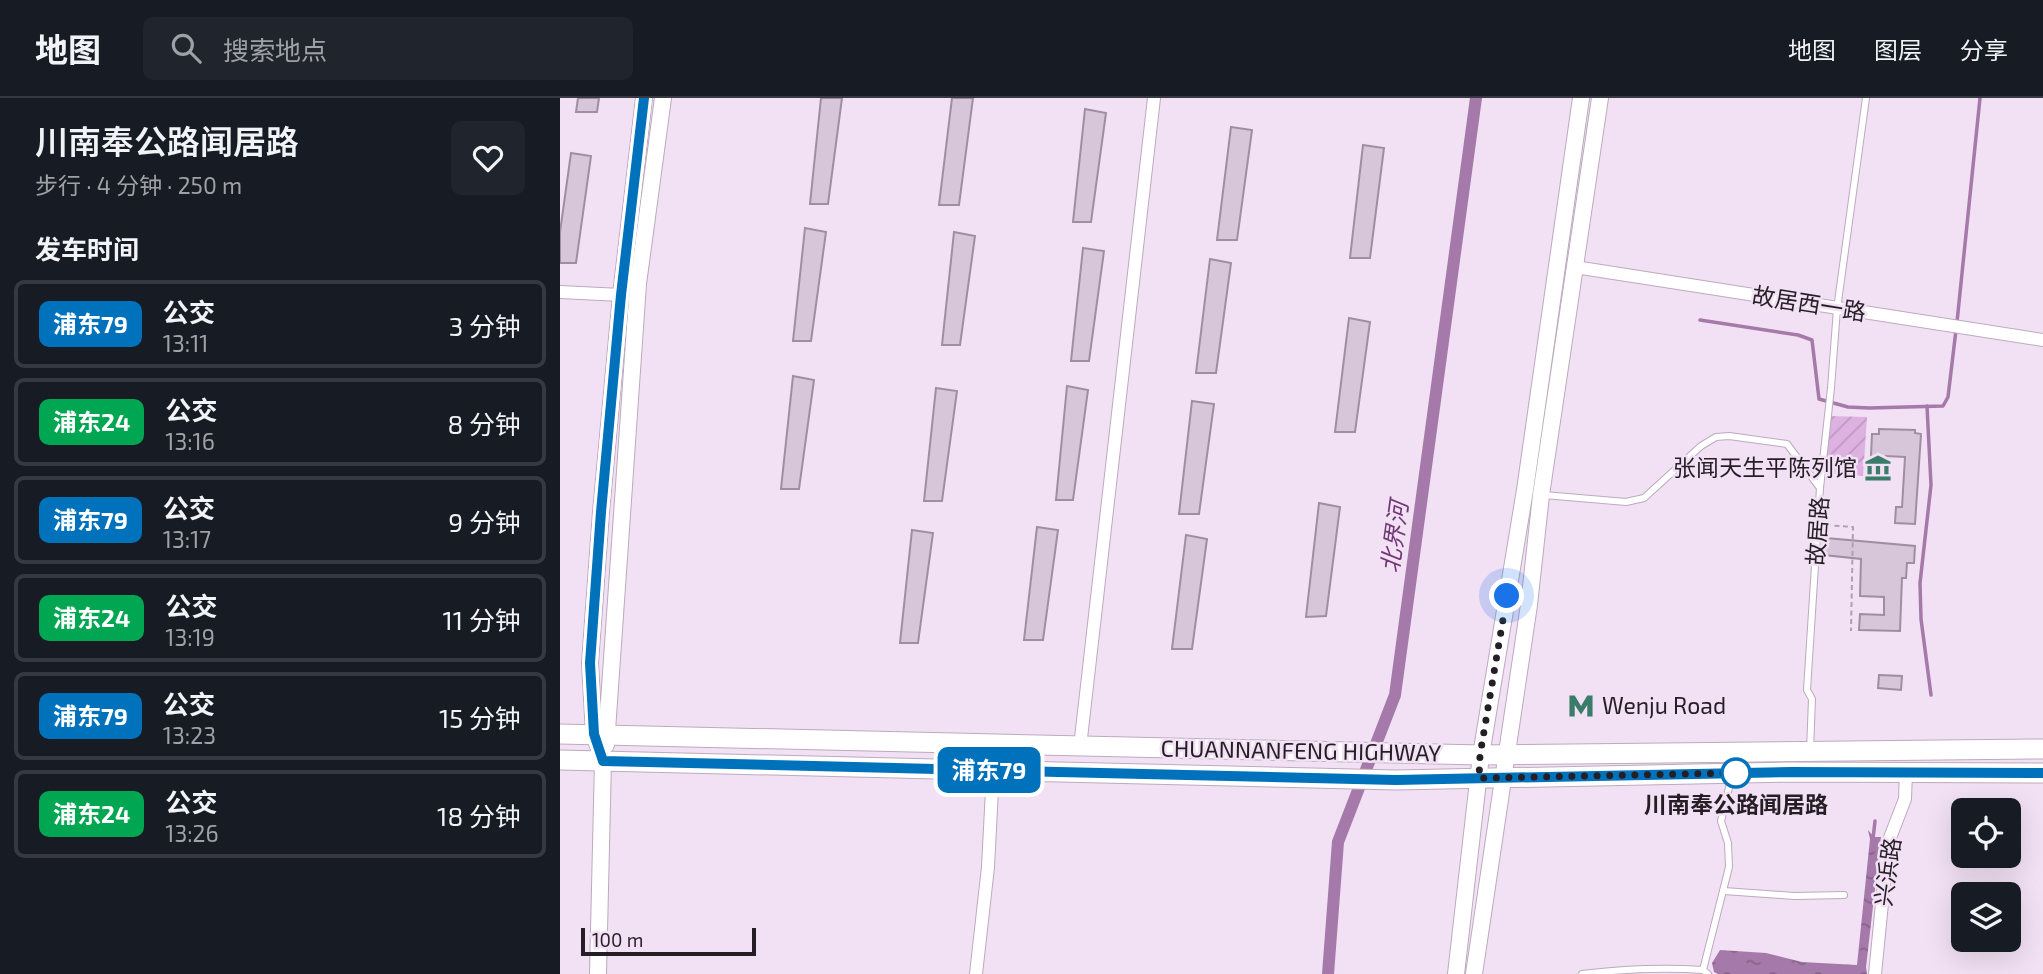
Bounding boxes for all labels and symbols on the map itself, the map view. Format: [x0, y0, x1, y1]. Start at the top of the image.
street label: 故居西一路 [1750, 280, 1868, 326]
place label: 张闻天生平陈列馆 [1673, 453, 1857, 481]
museum icon: 张闻天生平陈列馆 [1863, 453, 1893, 483]
water label: 北界河 [1374, 495, 1413, 574]
street label: 故居路 [1801, 496, 1833, 566]
your location [1489, 578, 1524, 613]
metro station icon: Wenju Road [1566, 691, 1596, 721]
place label: Wenju Road [1602, 691, 1726, 719]
street label: CHUANNANFENG HIGHWAY [1160, 734, 1442, 766]
line badge: 浦东79 [940, 747, 1038, 793]
marker: 川南奉公路闻居路 [1721, 758, 1751, 788]
place label: 川南奉公路闻居路 [1644, 790, 1828, 818]
street label: 兴浜路 [1868, 836, 1906, 908]
scale bar [581, 925, 756, 957]

